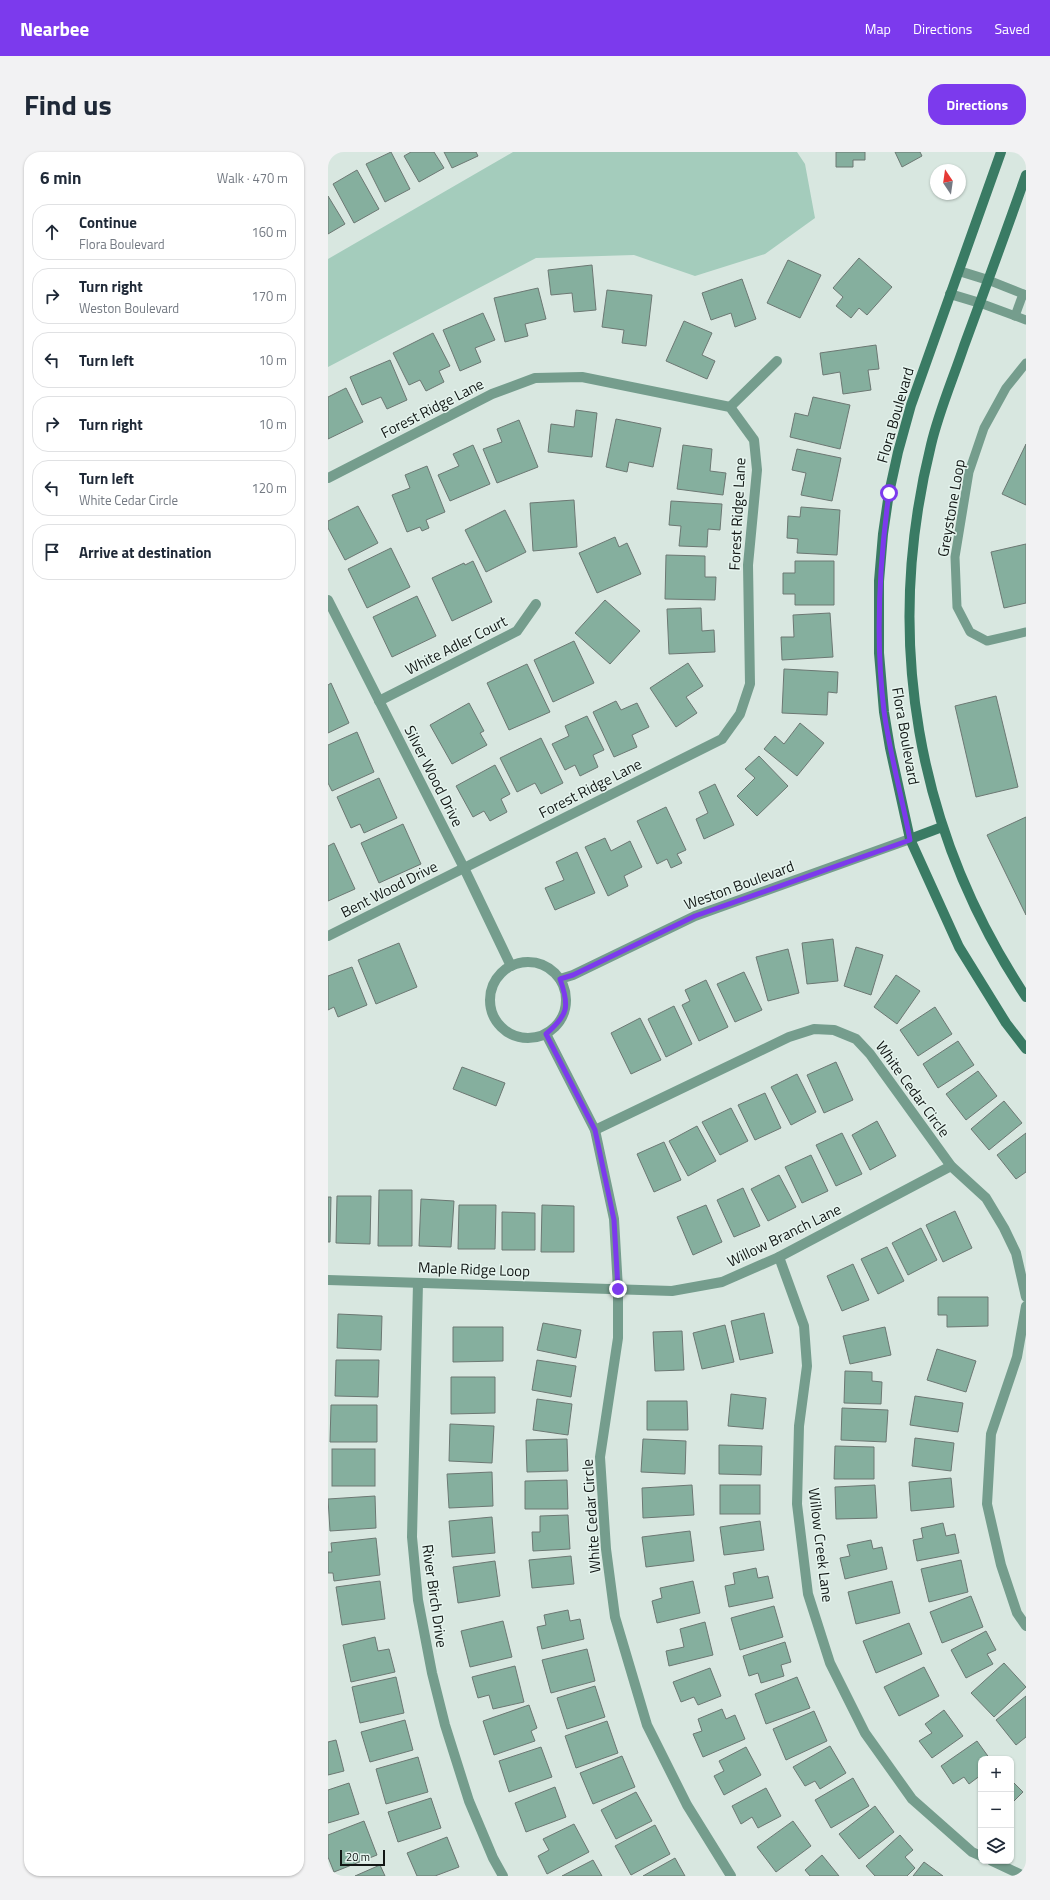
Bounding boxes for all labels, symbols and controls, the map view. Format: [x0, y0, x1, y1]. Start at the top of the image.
text: Nearbee [20, 14, 89, 43]
text: Map [865, 18, 891, 39]
text: Directions [913, 18, 972, 39]
text: Saved [994, 18, 1030, 39]
text: Find us [24, 83, 112, 126]
button: Directions [928, 84, 1026, 125]
north arrow [930, 164, 966, 200]
text: 6 min [40, 165, 81, 191]
text: Walk · 470 m [217, 168, 288, 188]
text: Continue [79, 211, 137, 234]
icon: ahead [41, 221, 63, 243]
text: 160 m [251, 222, 287, 242]
text: Flora Boulevard [79, 234, 165, 254]
text: Turn right [79, 275, 143, 298]
icon: right [41, 285, 63, 307]
text: 170 m [251, 286, 287, 306]
text: Weston Boulevard [79, 298, 179, 318]
icon: left [41, 349, 63, 371]
text: Turn left [79, 349, 134, 372]
text: 10 m [259, 350, 287, 370]
street label: Flora Boulevard [870, 364, 920, 466]
street label: Forest Ridge Lane [376, 372, 488, 444]
icon: right [41, 413, 63, 435]
text: Turn right [79, 413, 143, 436]
text: 10 m [259, 414, 287, 434]
street label: Forest Ridge Lane [723, 457, 751, 571]
street label: Greystone Loop [931, 457, 971, 559]
text: Turn left [79, 467, 134, 490]
icon: left [41, 477, 63, 499]
text: 120 m [251, 478, 287, 498]
route start [880, 484, 898, 502]
text: White Cedar Circle [79, 490, 178, 510]
icon: arrive [41, 541, 63, 563]
text: Arrive at destination [79, 541, 212, 564]
street label: White Adler Court [401, 609, 512, 681]
street label: Flora Boulevard [886, 685, 926, 787]
street label: Silver Wood Drive [399, 721, 469, 831]
street label: Forest Ridge Lane [534, 752, 646, 824]
street label: Weston Boulevard [681, 854, 797, 916]
street label: Bent Wood Drive [336, 855, 442, 923]
street label: White Cedar Circle [870, 1036, 956, 1142]
street label: Willow Branch Lane [723, 1197, 845, 1273]
street label: Maple Ridge Loop [418, 1256, 531, 1282]
route end [609, 1280, 627, 1298]
street label: White Cedar Circle [576, 1458, 606, 1574]
street label: Willow Creek Lane [803, 1486, 839, 1604]
street label: River Birch Drive [416, 1543, 454, 1649]
map controls [978, 1756, 1014, 1864]
button: + [978, 1756, 1014, 1792]
button: − [978, 1792, 1014, 1828]
button: layers [978, 1828, 1014, 1864]
scale bar [340, 1848, 385, 1867]
text: 20 m [346, 1849, 370, 1865]

